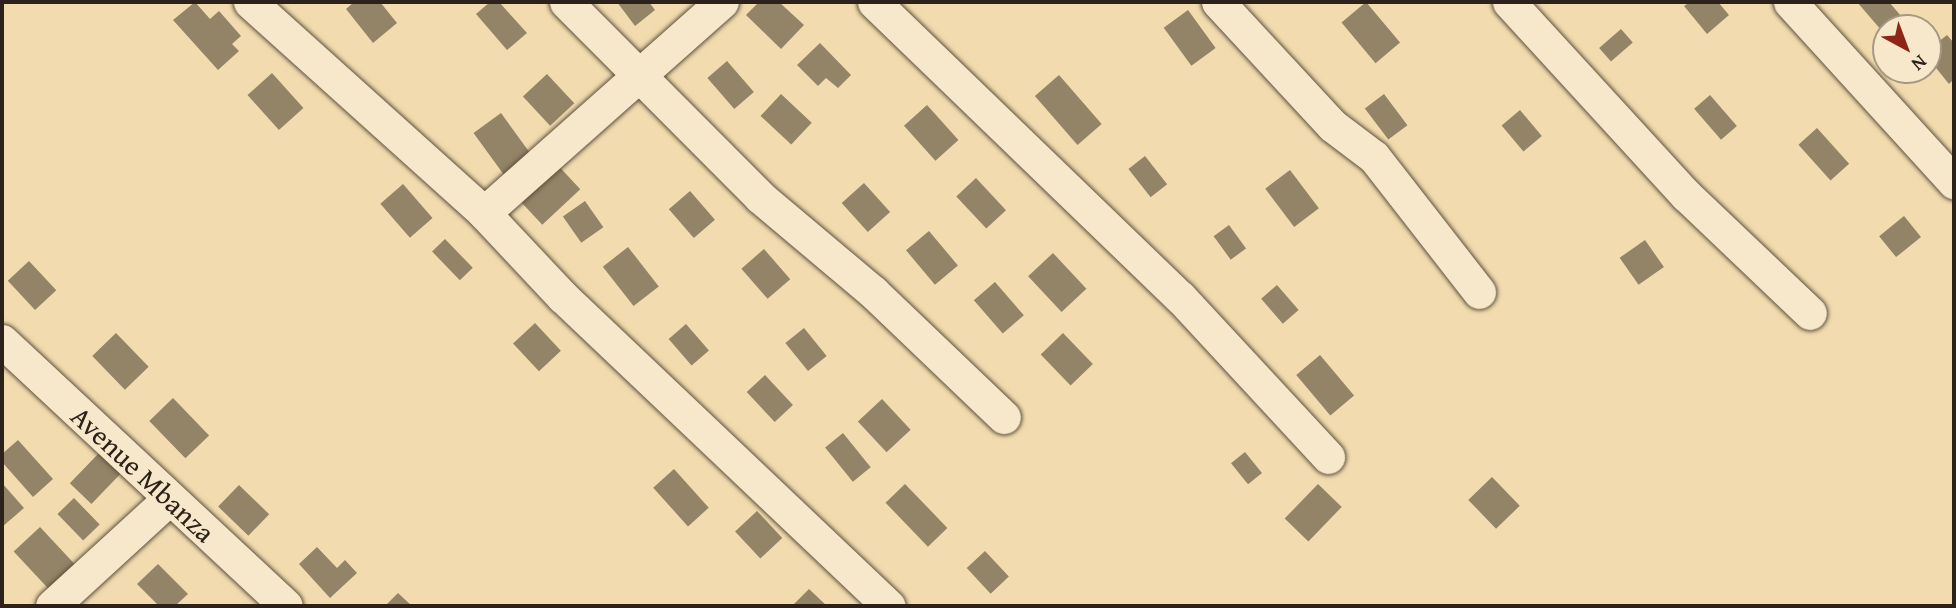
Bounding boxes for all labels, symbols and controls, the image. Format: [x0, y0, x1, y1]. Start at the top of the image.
north arrow [1872, 14, 1942, 84]
text: N [1905, 49, 1933, 78]
street label: Avenue Mbanza [64, 399, 222, 549]

